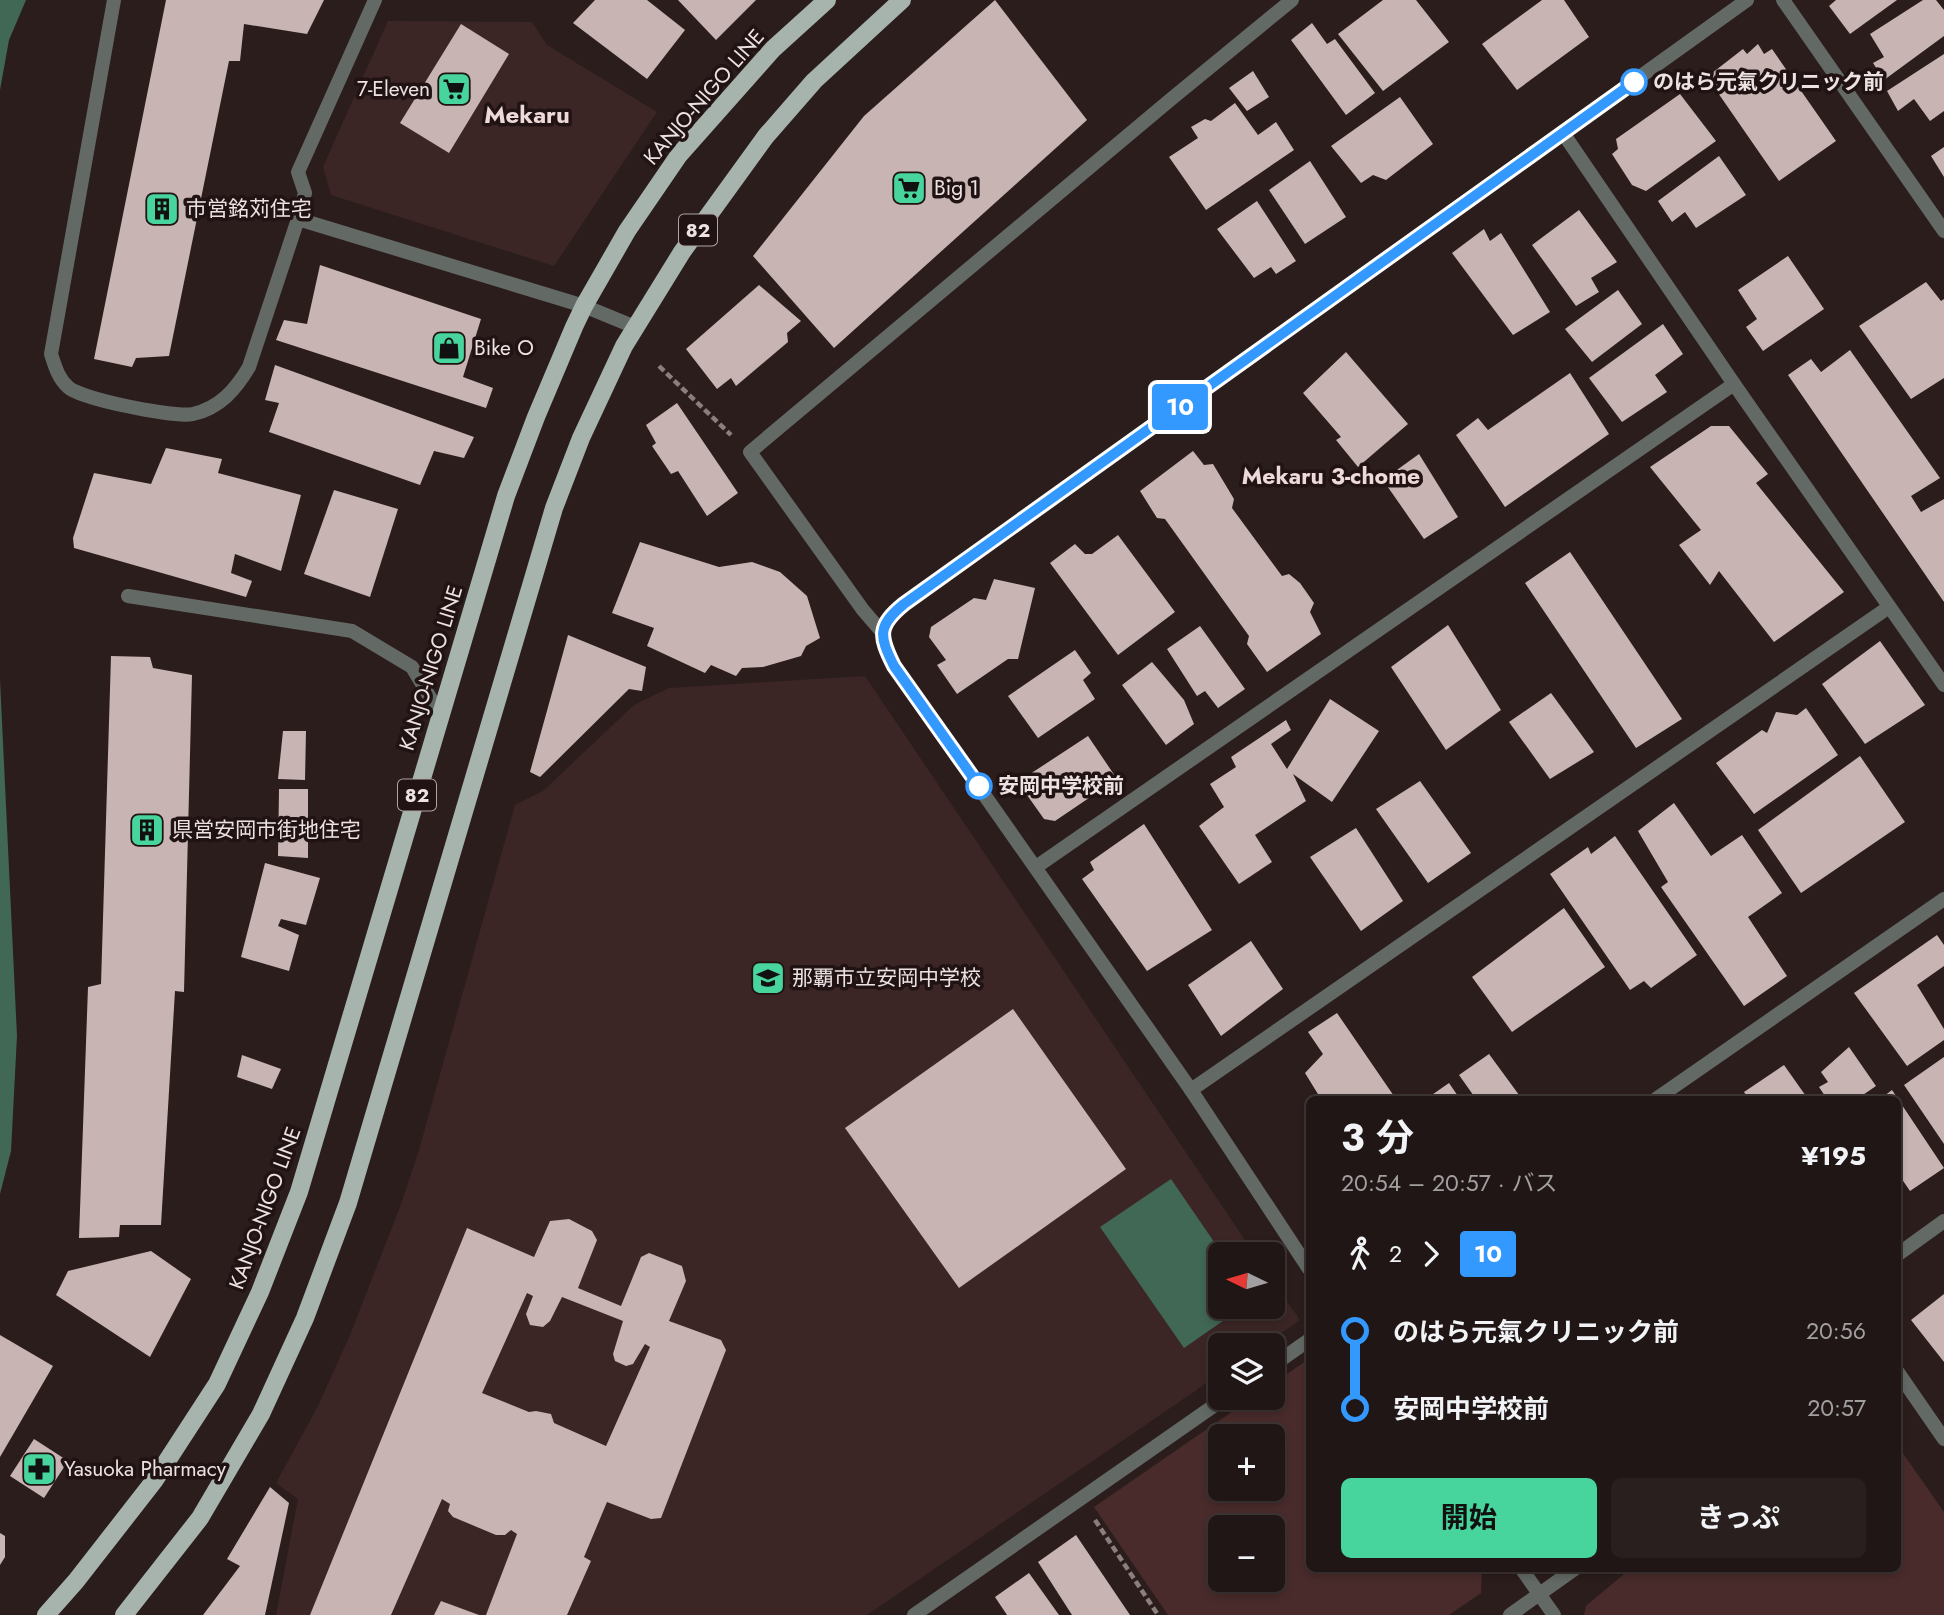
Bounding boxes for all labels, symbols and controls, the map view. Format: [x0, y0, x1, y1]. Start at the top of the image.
street label: KANJO-NIGO LINE [637, 23, 771, 171]
place label: のはら元氣クリニック前 [1653, 67, 1884, 97]
marker: のはら元氣クリニック前 [1621, 69, 1647, 95]
supermarket icon: 7-Eleven [435, 70, 473, 108]
place label: 7-Eleven [357, 74, 430, 104]
district label: Mekaru [484, 97, 570, 132]
supermarket icon: Big 1 [890, 169, 928, 207]
place label: Big 1 [934, 173, 979, 203]
building icon: 市営銘苅住宅 [143, 190, 181, 228]
place label: 市営銘苅住宅 [186, 194, 312, 224]
road number: 82 [679, 214, 717, 246]
shop icon: Bike O [430, 329, 468, 367]
place label: Bike O [474, 333, 534, 363]
line badge: 10 [1148, 384, 1212, 430]
text: 10 [1166, 389, 1194, 424]
district label: Mekaru 3-chome [1242, 459, 1420, 493]
street label: KANJO-NIGO LINE [392, 582, 470, 754]
place label: 安岡中学校前 [998, 771, 1124, 801]
marker: 安岡中学校前 [966, 773, 992, 799]
road number: 82 [398, 780, 436, 810]
building icon: 県営安岡市街地住宅 [128, 811, 166, 849]
place label: 県営安岡市街地住宅 [172, 815, 361, 845]
school or university icon: 那覇市立安岡中学校 [749, 959, 787, 997]
place label: 那覇市立安岡中学校 [792, 963, 981, 993]
text: 3 分 [1341, 1110, 1414, 1165]
street label: KANJO-NIGO LINE [222, 1123, 308, 1293]
text: ¥195 [1801, 1137, 1866, 1175]
text: 20:54 – 20:57 · バス [1341, 1166, 1558, 1200]
icon: walk [1341, 1235, 1379, 1273]
icon: forward [1412, 1235, 1450, 1273]
text: 10 [1474, 1236, 1502, 1271]
text: 2 [1389, 1237, 1402, 1271]
north arrow [1208, 1242, 1284, 1320]
map controls [1208, 1242, 1285, 1592]
text: のはら元氣クリニック前 [1393, 1313, 1679, 1351]
text: 20:56 [1806, 1314, 1866, 1348]
button: layers [1208, 1333, 1285, 1410]
text: 安岡中学校前 [1393, 1390, 1549, 1428]
text: 20:57 [1807, 1391, 1866, 1425]
button: + [1208, 1424, 1285, 1501]
pharmacy icon: Yasuoka Pharmacy [20, 1450, 58, 1488]
place label: Yasuoka Pharmacy [64, 1454, 227, 1484]
button: 開始 [1341, 1478, 1597, 1558]
button: きっぷ [1611, 1478, 1866, 1558]
button: − [1208, 1515, 1285, 1592]

